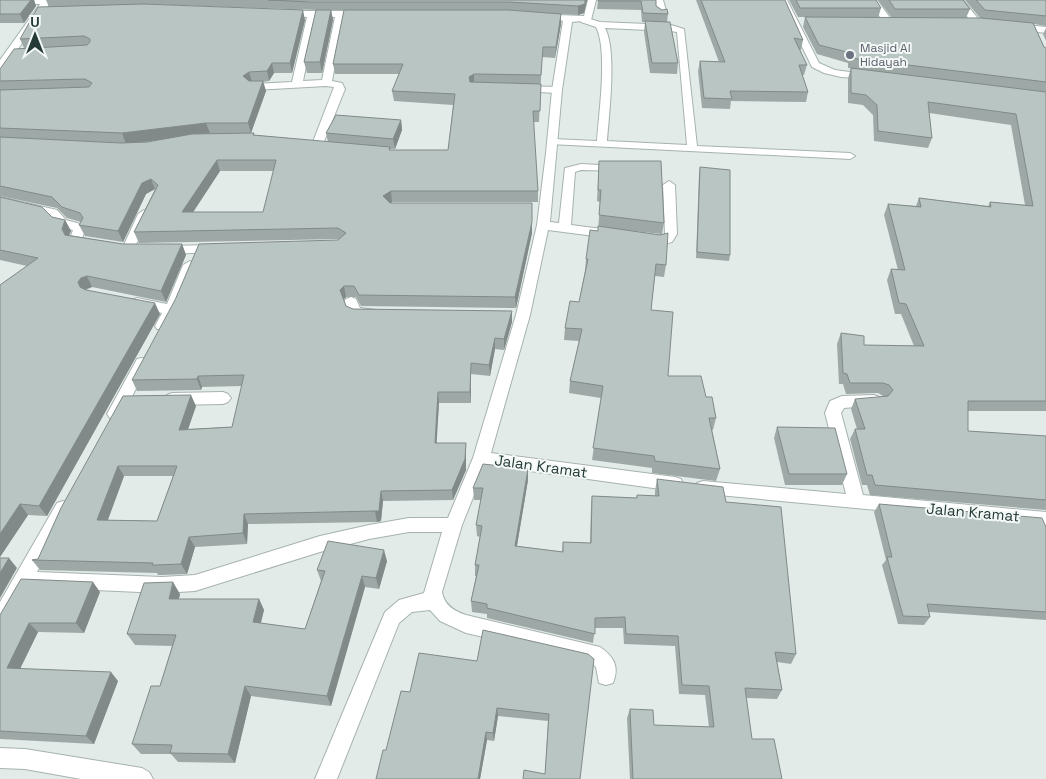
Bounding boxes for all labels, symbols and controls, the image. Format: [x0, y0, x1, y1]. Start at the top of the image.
north arrow [10, 10, 60, 60]
text: U [30, 13, 40, 31]
place label: Masjid Al Hidayah [860, 40, 911, 70]
marker: Masjid Al Hidayah [844, 49, 856, 61]
street label: Jalan Kramat [493, 450, 589, 482]
street label: Jalan Kramat [926, 498, 1021, 526]

